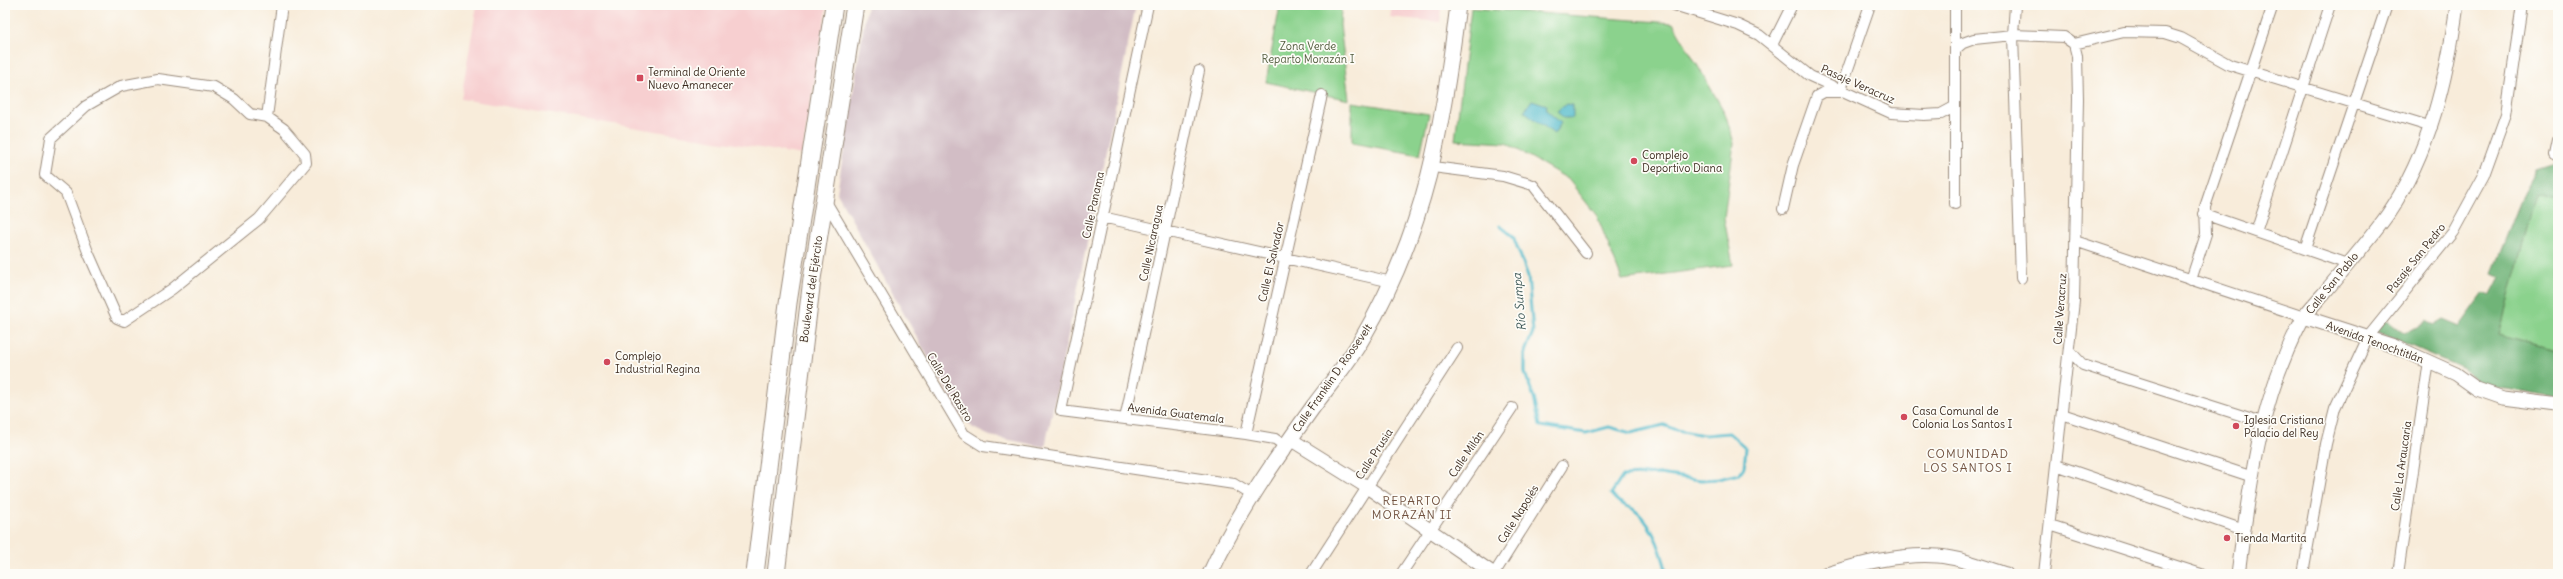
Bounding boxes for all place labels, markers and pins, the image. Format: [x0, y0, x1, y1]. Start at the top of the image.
place label: Terminal de Oriente Nuevo Amanecer [648, 65, 745, 92]
marker: Terminal de Oriente Nuevo Amanecer [635, 73, 645, 83]
place label: Complejo Deportivo Diana [1642, 148, 1722, 175]
marker: Complejo Deportivo Diana [1629, 156, 1639, 166]
place label: Complejo Industrial Regina [615, 349, 700, 376]
marker: Complejo Industrial Regina [602, 357, 612, 367]
place label: Casa Comunal de Colonia Los Santos I [1912, 404, 2013, 431]
marker: Casa Comunal de Colonia Los Santos I [1899, 412, 1909, 422]
place label: Iglesia Cristiana Palacio del Rey [2244, 413, 2324, 440]
marker: Iglesia Cristiana Palacio del Rey [2231, 421, 2241, 431]
place label: Tienda Martita [2235, 531, 2307, 545]
marker: Tienda Martita [2222, 533, 2232, 543]

